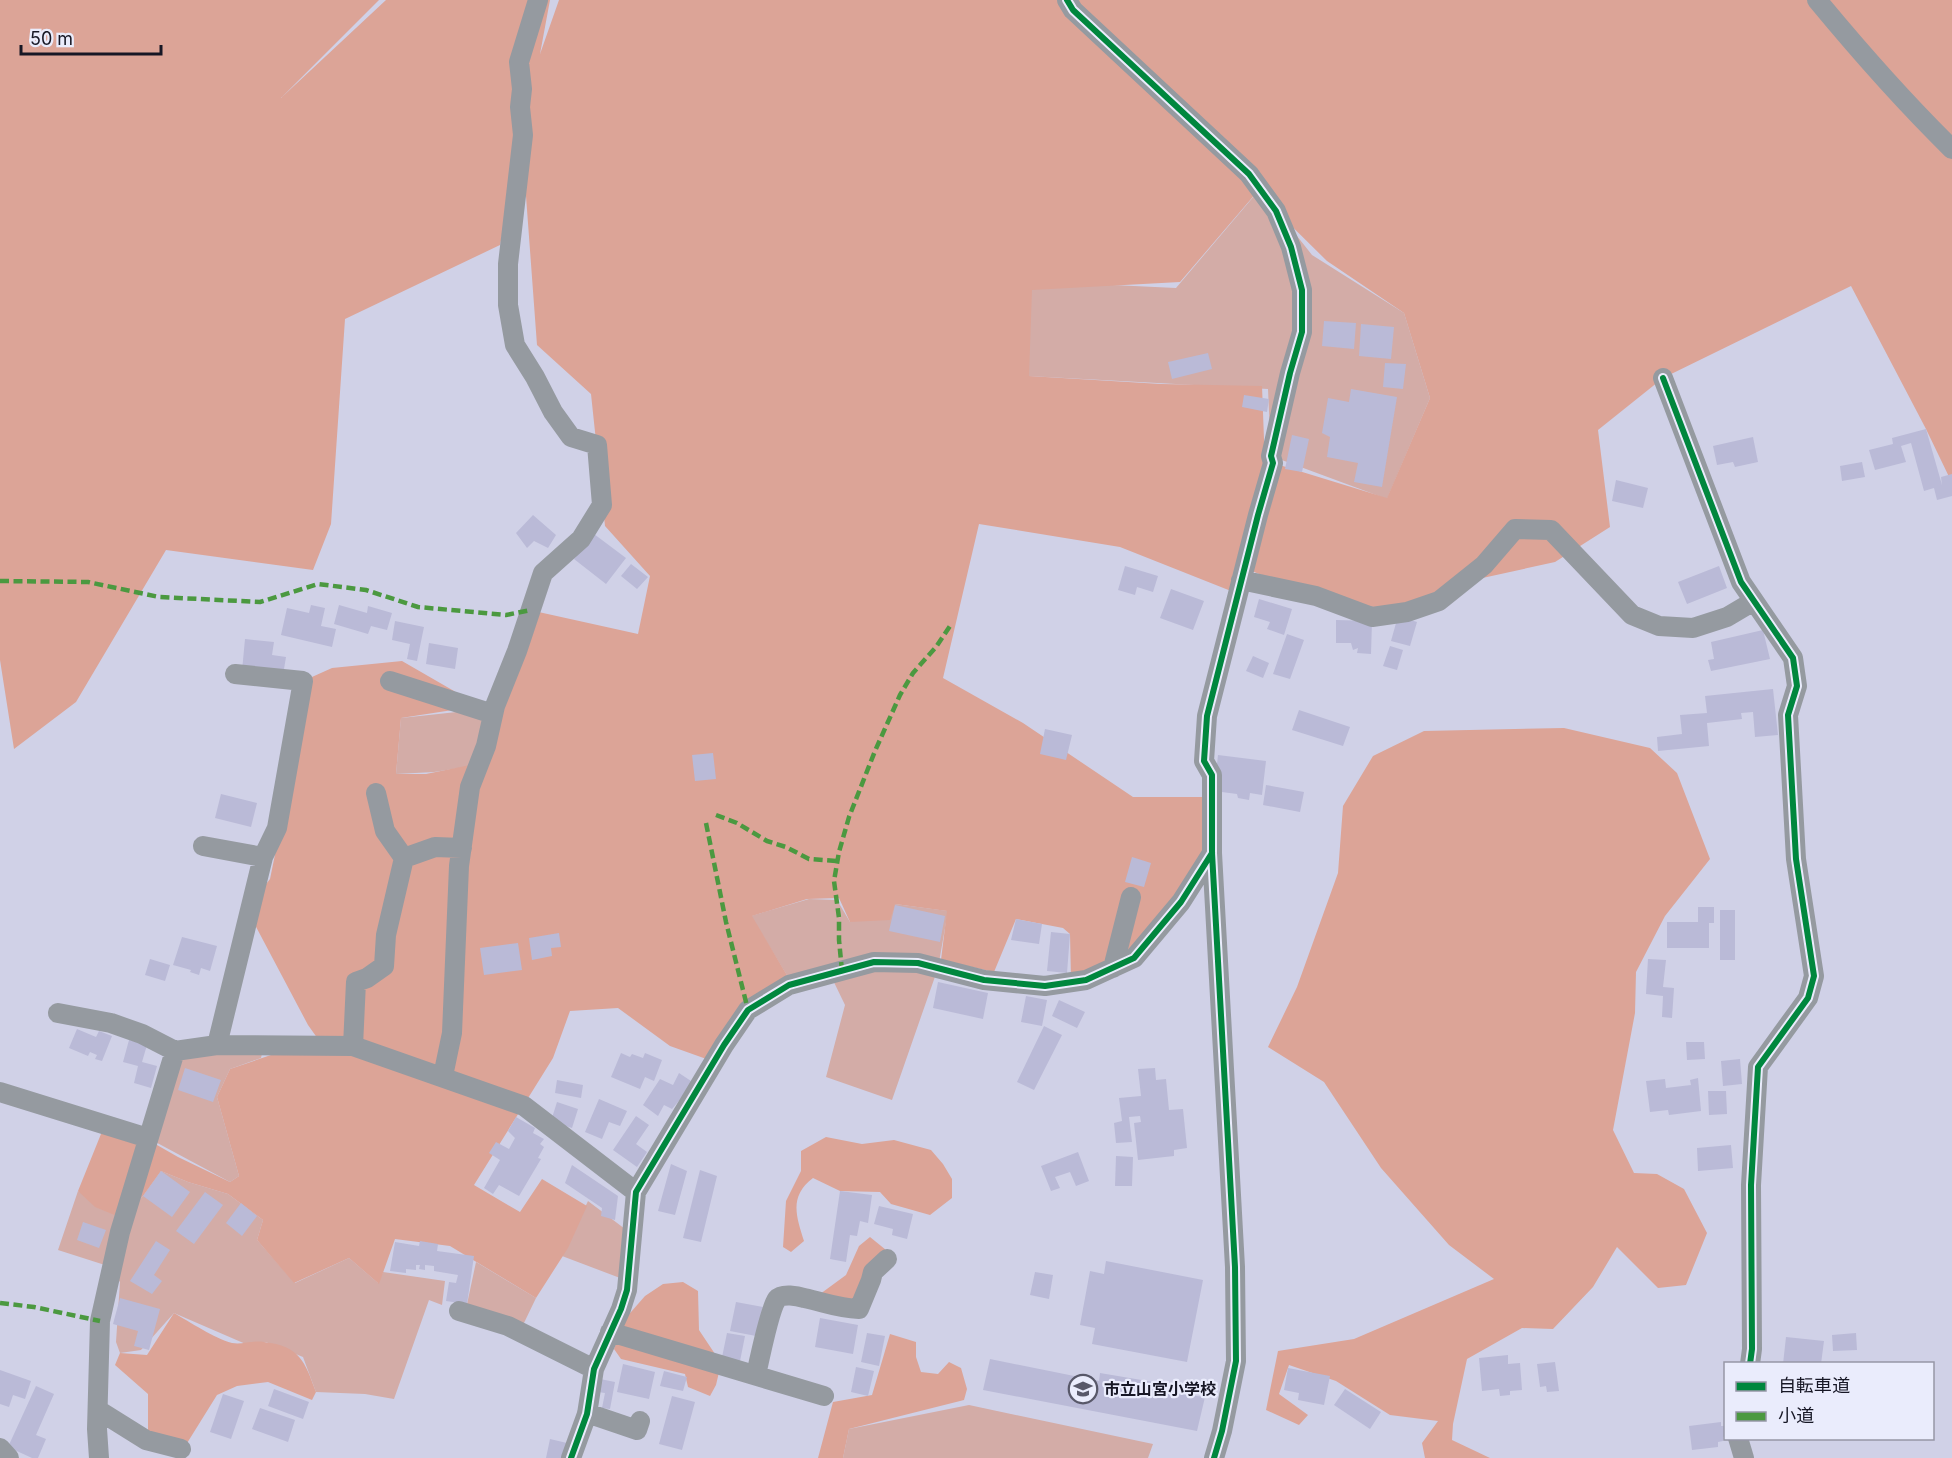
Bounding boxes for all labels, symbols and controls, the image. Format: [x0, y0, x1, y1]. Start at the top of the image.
scale bar [21, 18, 160, 56]
text: 50 m [30, 28, 73, 49]
legend [1724, 1362, 1934, 1440]
school or university icon: 市立山宮小学校 [1067, 1373, 1099, 1405]
text: 自転車道 [1778, 1375, 1850, 1396]
place label: 市立山宮小学校 [1104, 1379, 1216, 1399]
text: 小道 [1778, 1405, 1814, 1426]

